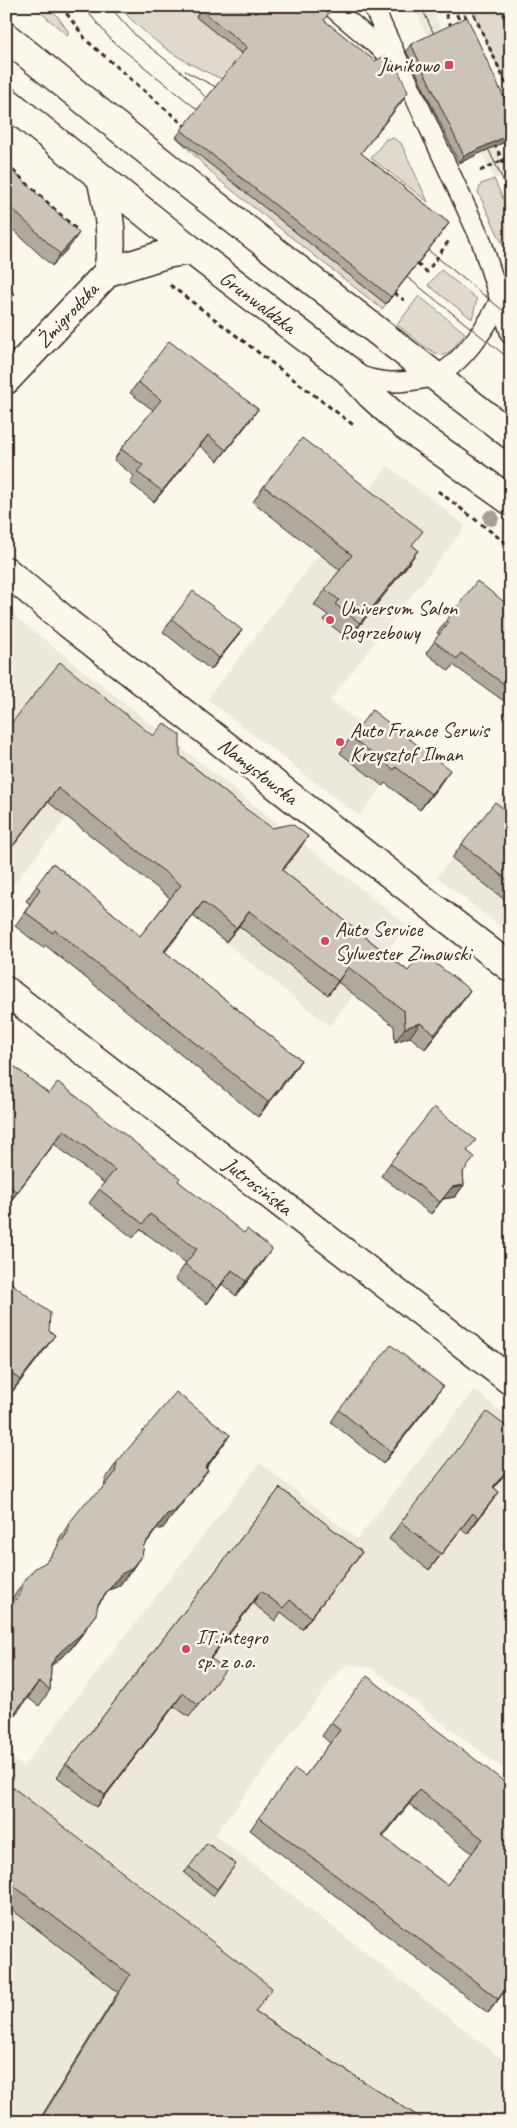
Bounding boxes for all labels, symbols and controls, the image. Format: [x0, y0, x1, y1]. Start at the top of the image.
place label: Junikowo [377, 52, 441, 78]
marker: Junikowo [443, 59, 455, 71]
street label: Grunwaldzka [215, 265, 303, 341]
street label: Żmigrodzka [30, 275, 105, 353]
place label: Universum Salon Pogrzebowy [340, 595, 458, 645]
marker: Universum Salon Pogrzebowy [324, 614, 336, 626]
place label: Auto France Serwis Krzysztof Ilman [350, 717, 490, 767]
street label: Namysłowska [213, 732, 304, 811]
marker: Auto France Serwis Krzysztof Ilman [334, 736, 346, 748]
place label: Auto Service Sylwester Zimowski [335, 916, 474, 966]
marker: Auto Service Sylwester Zimowski [319, 935, 331, 947]
street label: Jutrosińska [218, 1150, 299, 1222]
place label: IT.integro sp. z o.o. [196, 1624, 269, 1674]
marker: IT.integro sp. z o.o. [180, 1643, 192, 1655]

